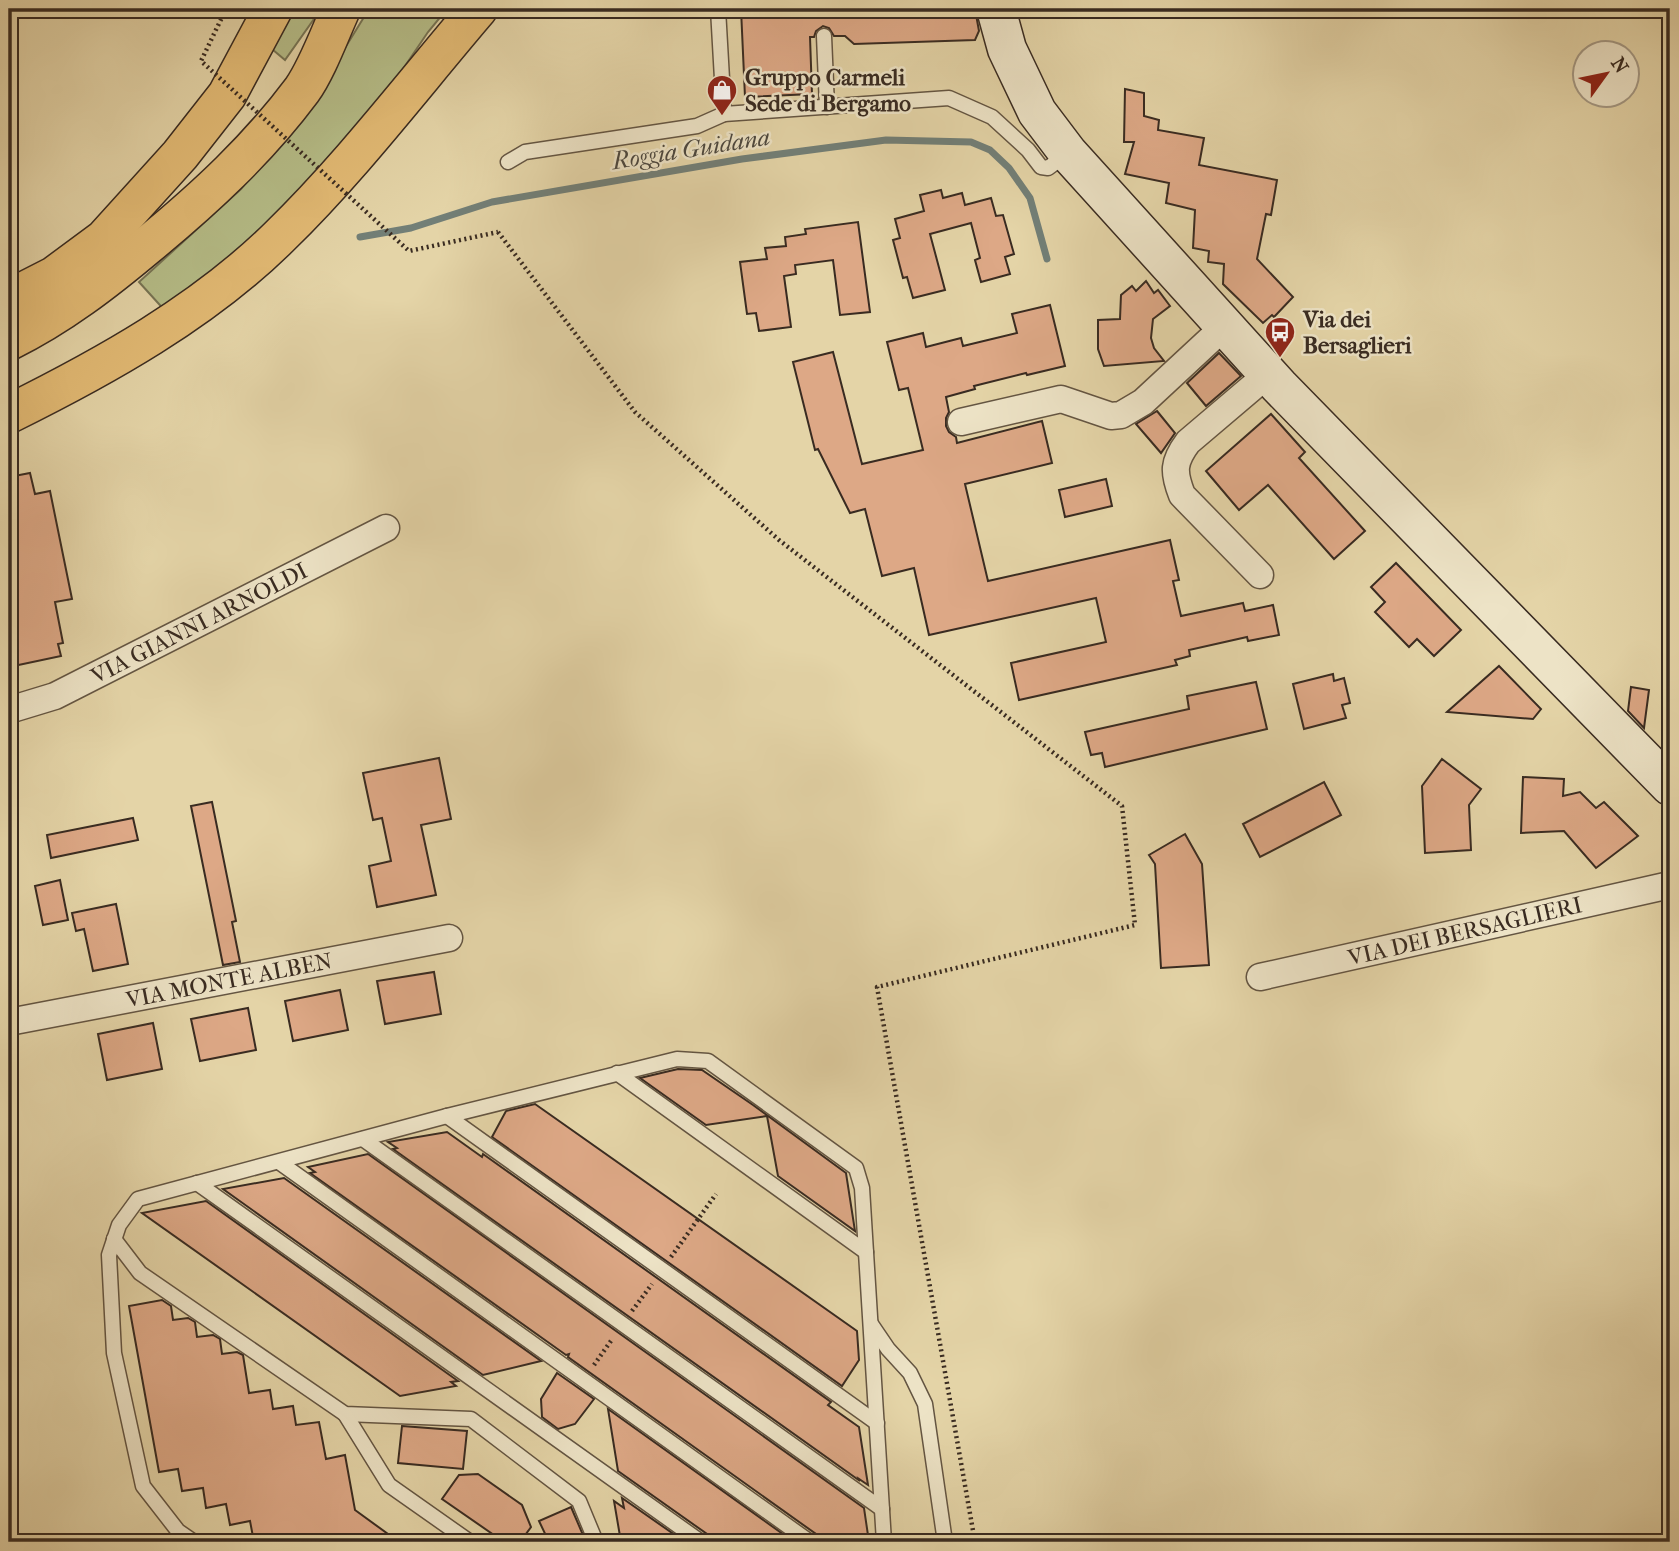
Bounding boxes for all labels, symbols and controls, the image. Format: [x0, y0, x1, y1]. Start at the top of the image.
north arrow [1570, 38, 1640, 108]
text: N [1606, 53, 1633, 78]
place label: Gruppo Carmeli Sede di Bergamo [745, 64, 911, 117]
shop icon: Gruppo Carmeli Sede di Bergamo [705, 73, 739, 117]
water label: Roggia Guidana [608, 123, 772, 176]
place label: Via dei Bersaglieri [1302, 306, 1412, 359]
bus stop icon: Via dei Bersaglieri [1263, 315, 1297, 359]
street label: VIA GIANNI ARNOLDI [85, 557, 312, 690]
street label: VIA DEI BERSAGLIERI [1344, 891, 1585, 972]
street label: VIA MONTE ALBEN [123, 947, 335, 1014]

